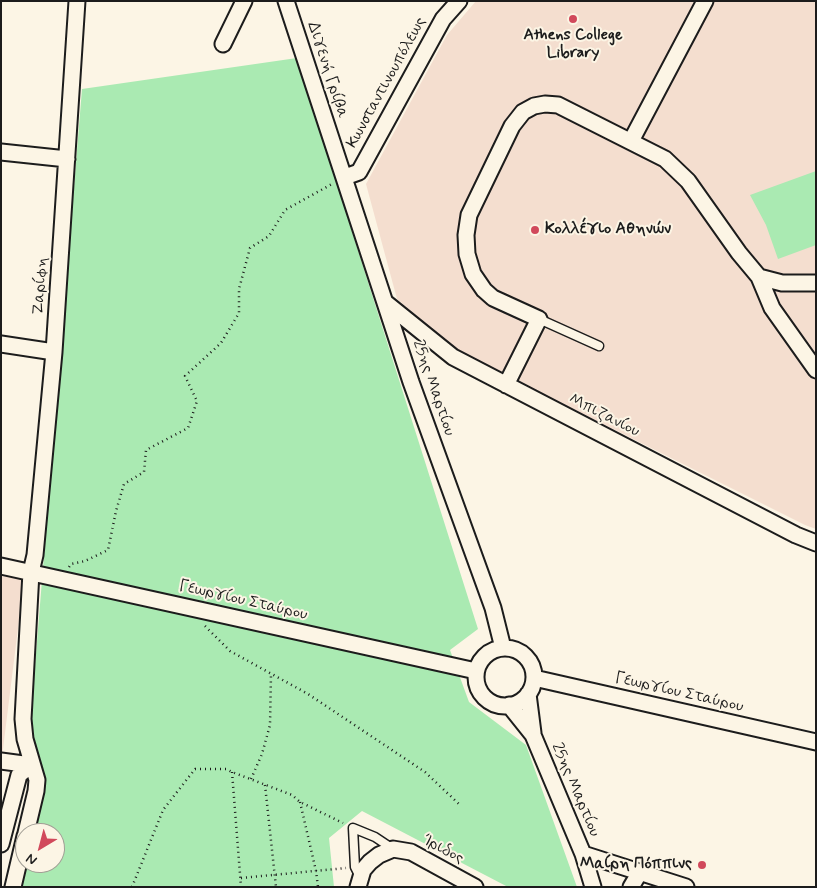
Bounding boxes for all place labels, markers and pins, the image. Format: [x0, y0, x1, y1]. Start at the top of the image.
marker: Athens College Library [567, 13, 579, 25]
place label: Athens College Library [524, 26, 622, 64]
place label: Κολλέγιο Αθηνών [545, 220, 671, 240]
marker: Κολλέγιο Αθηνών [529, 224, 541, 236]
place label: Μαίρη Πόππινς [580, 855, 692, 875]
marker: Μαίρη Πόππινς [696, 859, 708, 871]

